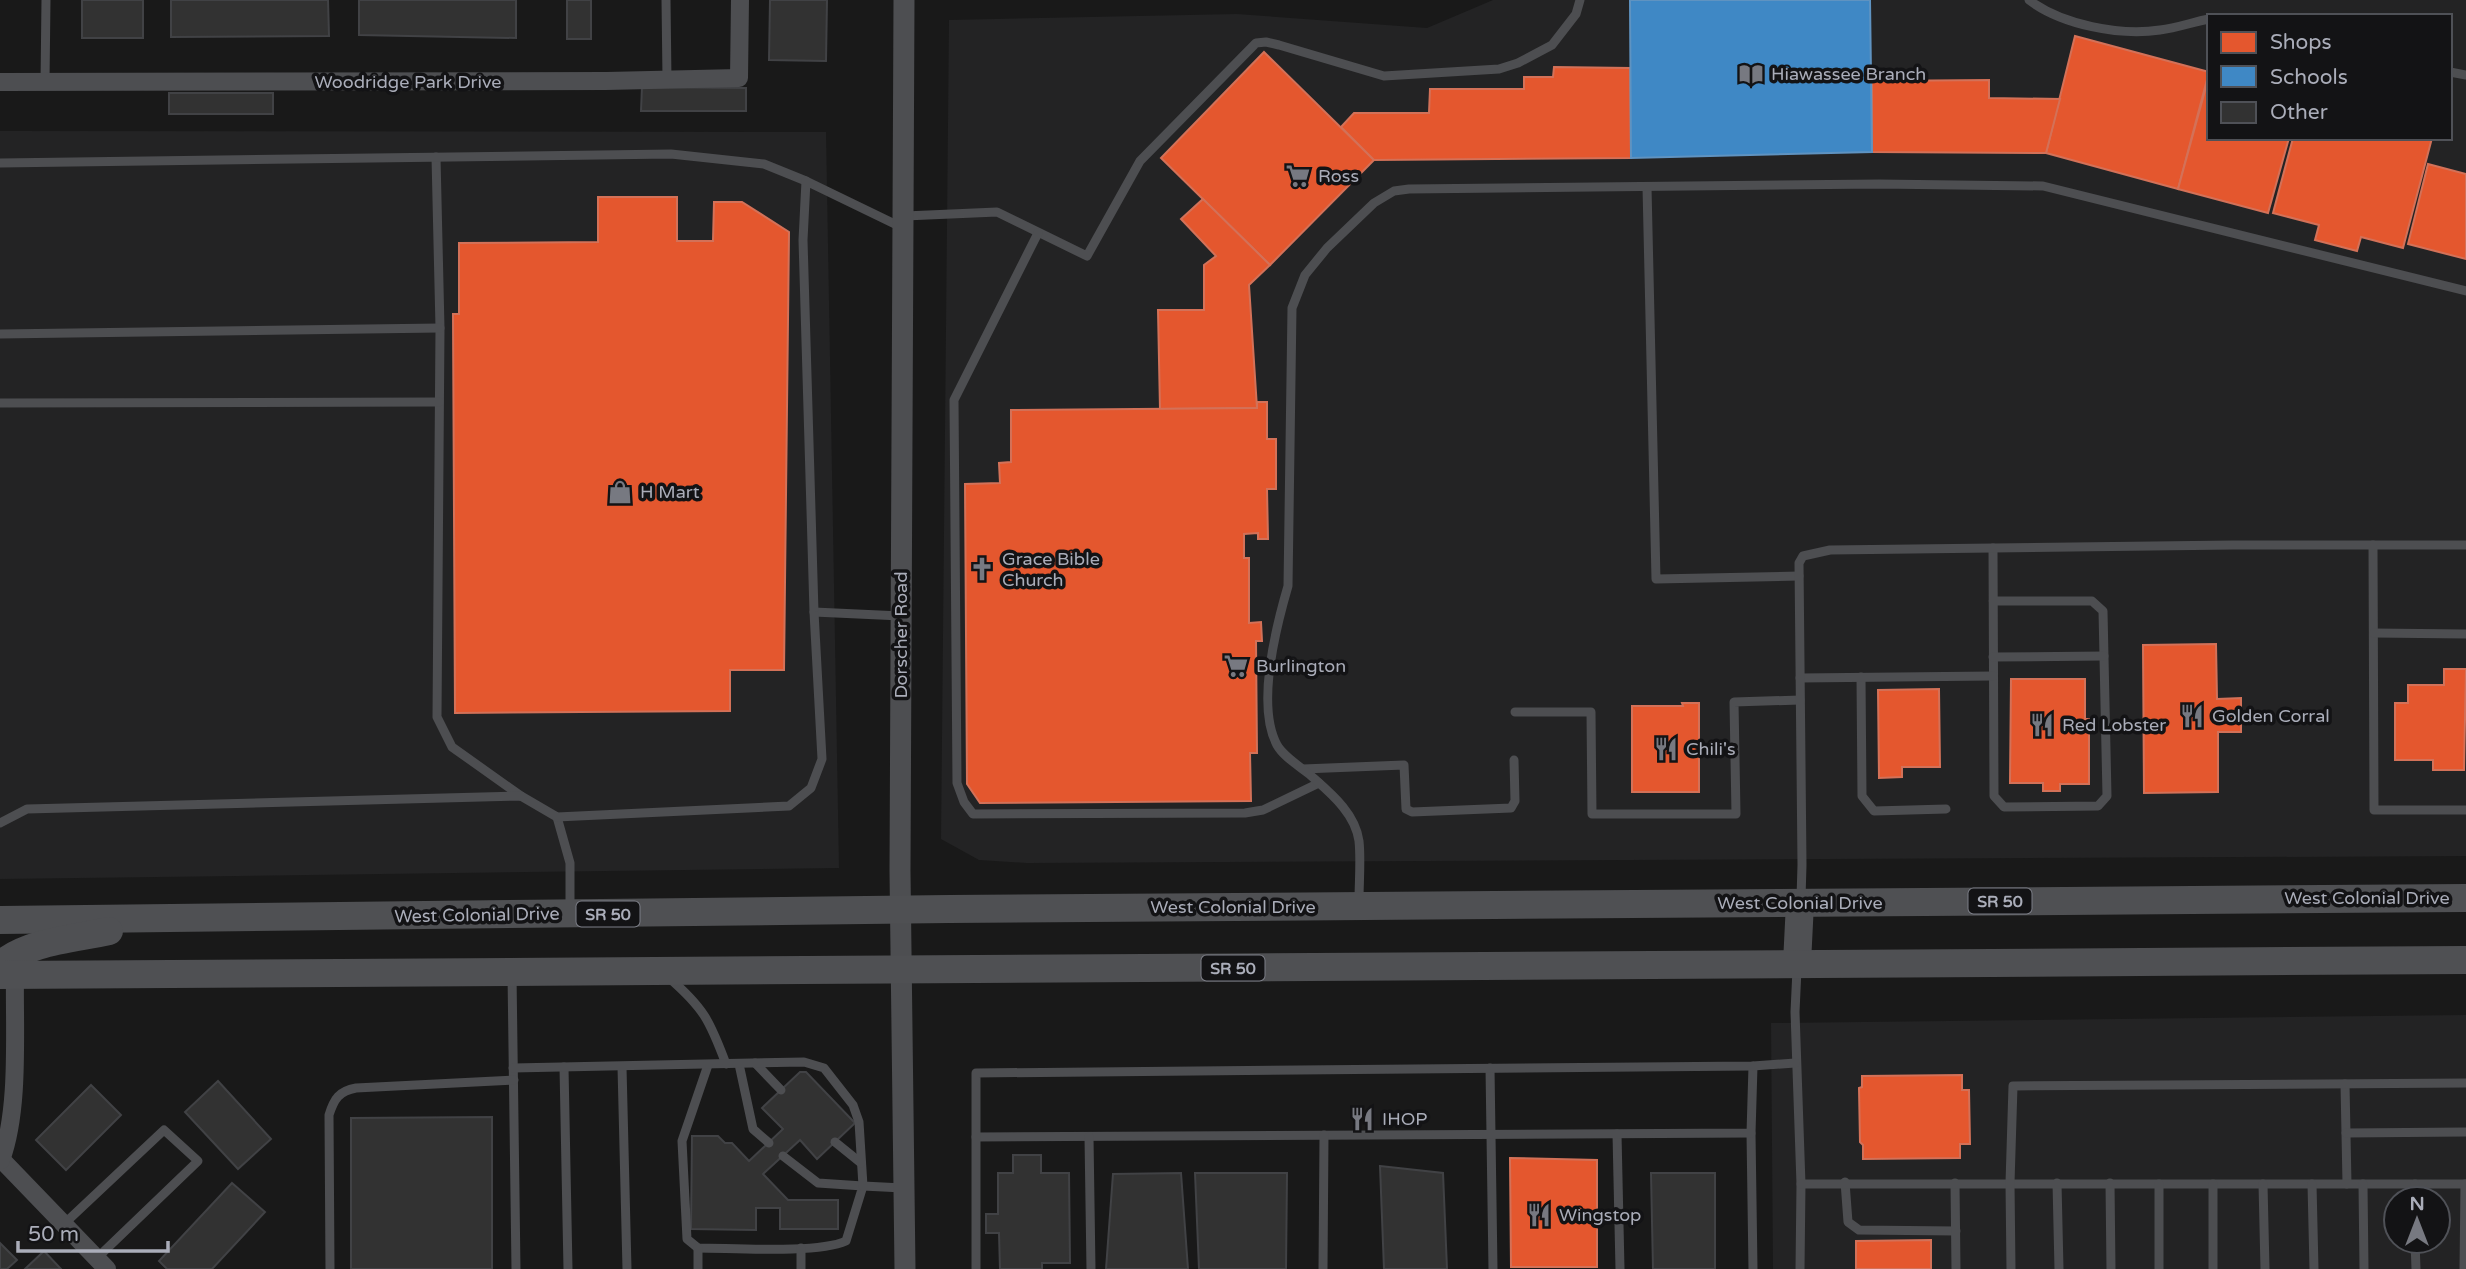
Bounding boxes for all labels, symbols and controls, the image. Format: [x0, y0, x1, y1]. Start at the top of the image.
legend [2207, 14, 2452, 140]
text: Shops [2270, 30, 2332, 55]
library icon: Hiawassee Branch [1737, 60, 1765, 88]
place label: Hiawassee Branch [1771, 63, 1926, 85]
text: Schools [2270, 65, 2348, 90]
street label: Woodridge Park Drive [314, 71, 502, 93]
text: Other [2270, 100, 2328, 125]
supermarket icon: Ross [1284, 162, 1312, 190]
place label: Ross [1318, 165, 1359, 187]
shop icon: H Mart [606, 478, 634, 506]
place label: H Mart [640, 481, 700, 503]
place label: Grace Bible Church [1002, 548, 1100, 591]
church icon: Grace Bible Church [968, 555, 996, 583]
street label: Dorscher Road [890, 571, 912, 699]
supermarket icon: Burlington [1222, 652, 1250, 680]
place label: Burlington [1256, 655, 1346, 677]
restaurant icon: Golden Corral [2178, 702, 2206, 730]
place label: Golden Corral [2212, 705, 2330, 727]
restaurant icon: Red Lobster [2028, 711, 2056, 739]
place label: Red Lobster [2062, 714, 2166, 736]
restaurant icon: Chili's [1652, 735, 1680, 763]
place label: Chili's [1686, 738, 1736, 760]
street label: West Colonial Drive [2284, 887, 2450, 909]
road number: SR 50 [1968, 888, 2032, 914]
street label: West Colonial Drive [1717, 892, 1883, 914]
street label: West Colonial Drive [1150, 896, 1316, 918]
road number: SR 50 [576, 902, 640, 926]
street label: West Colonial Drive [394, 903, 560, 927]
road number: SR 50 [1202, 956, 1264, 980]
restaurant icon: IHOP [1348, 1105, 1376, 1133]
place label: IHOP [1382, 1108, 1427, 1130]
north arrow [2382, 1185, 2452, 1255]
text: N [2409, 1193, 2425, 1215]
restaurant icon: Wingstop [1525, 1201, 1553, 1229]
place label: Wingstop [1559, 1204, 1641, 1226]
scale bar [18, 1210, 168, 1254]
text: 50 m [28, 1222, 79, 1247]

